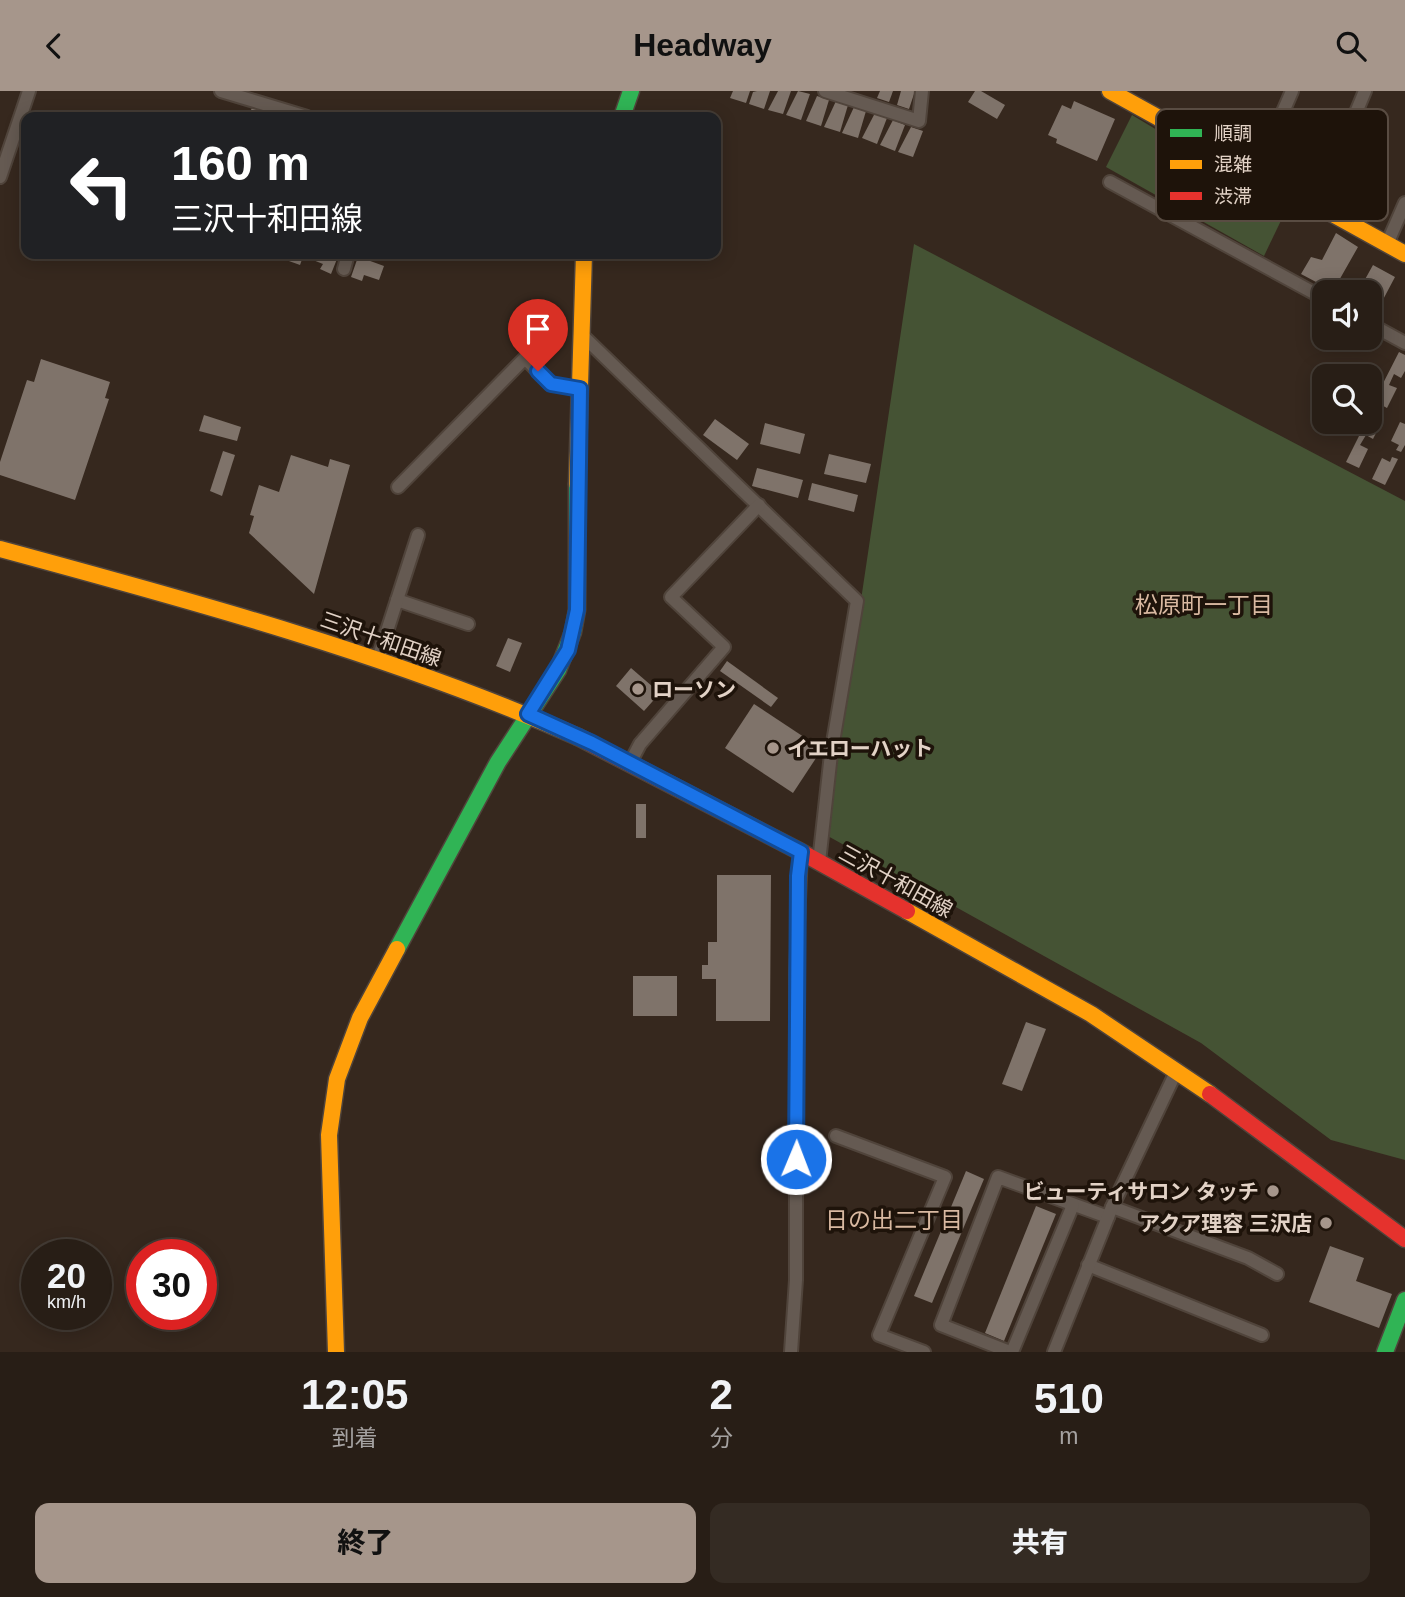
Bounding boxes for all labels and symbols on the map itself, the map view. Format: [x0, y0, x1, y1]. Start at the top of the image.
legend [1156, 109, 1388, 221]
text: 順調 [1214, 123, 1252, 144]
text: 混雑 [1214, 154, 1252, 175]
text: 渋滞 [1214, 186, 1252, 207]
pin [508, 299, 568, 371]
district label: 松原町一丁目 [1135, 592, 1273, 618]
street label: 三沢十和田線 [318, 608, 444, 670]
place label: ローソン [652, 678, 736, 701]
marker: ローソン [630, 681, 646, 697]
place label: イエローハット [787, 737, 933, 760]
marker: イエローハット [765, 740, 781, 756]
street label: 三沢十和田線 [835, 840, 957, 922]
position arrow [759, 1122, 833, 1196]
place label: ビューティサロン タッチ [1023, 1180, 1259, 1203]
marker: ビューティサロン タッチ [1265, 1183, 1281, 1199]
district label: 日の出二丁目 [825, 1207, 963, 1233]
place label: アクア理容 三沢店 [1139, 1212, 1312, 1235]
marker: アクア理容 三沢店 [1318, 1215, 1334, 1231]
speed limit sign: 30 [126, 1239, 217, 1330]

